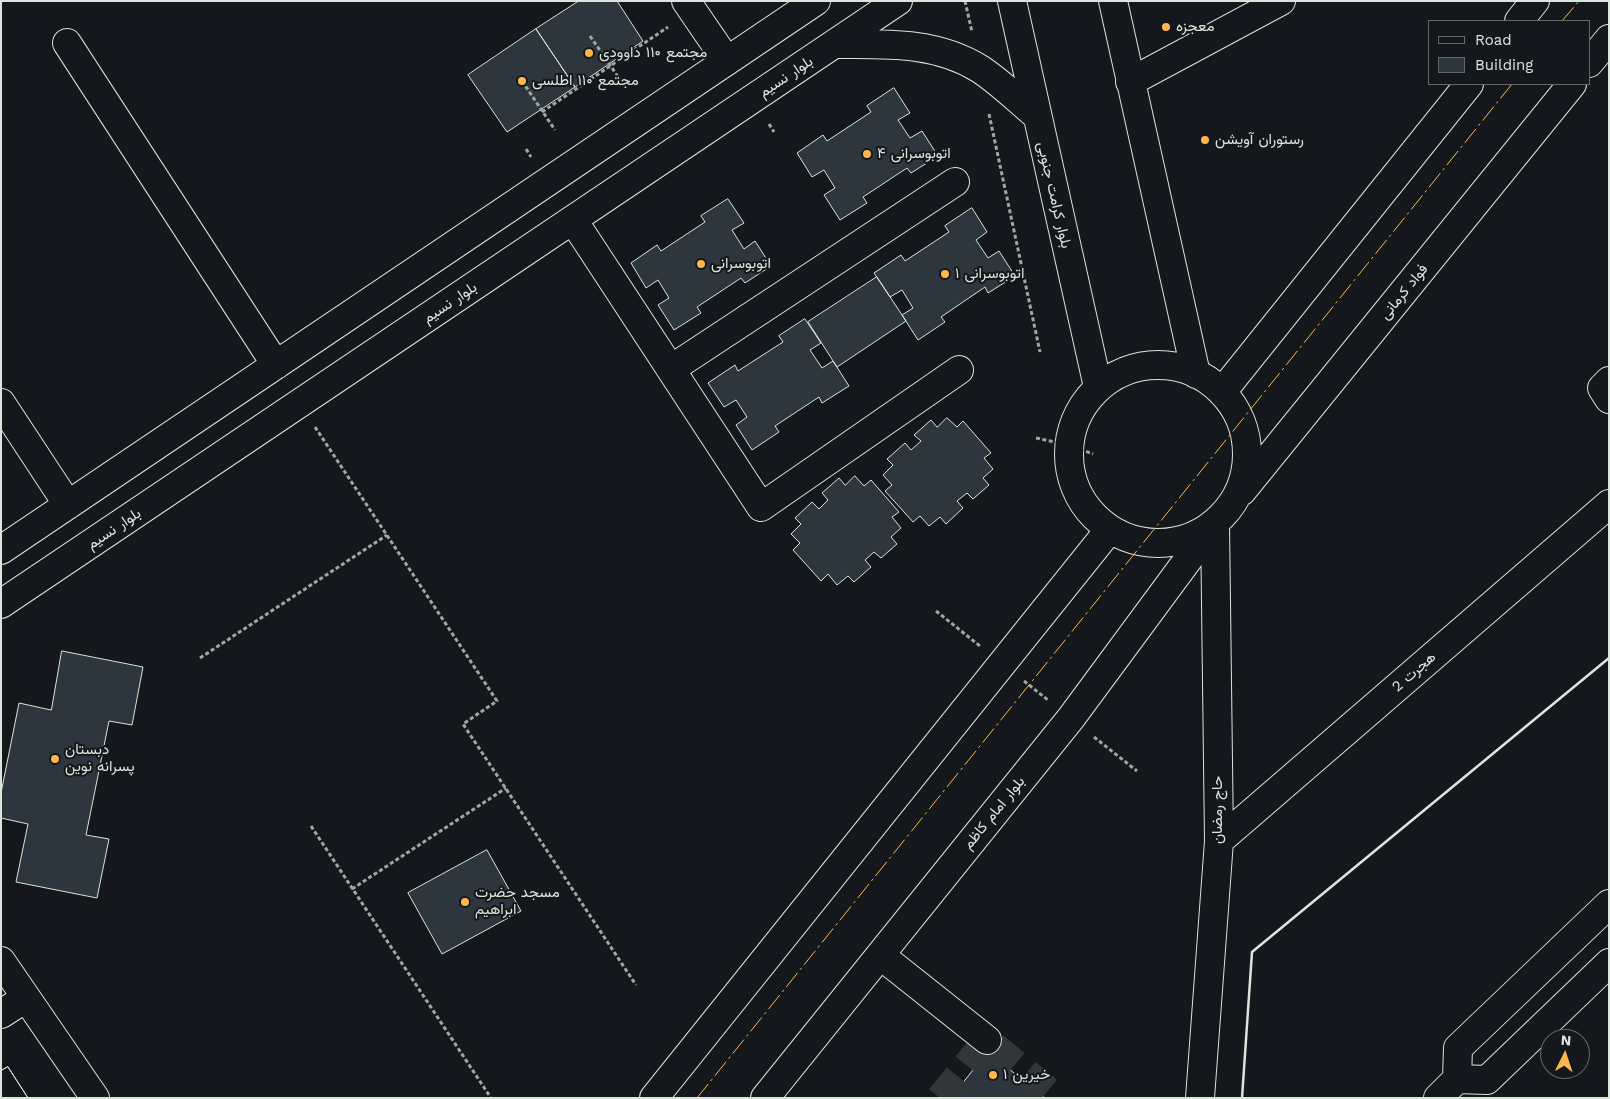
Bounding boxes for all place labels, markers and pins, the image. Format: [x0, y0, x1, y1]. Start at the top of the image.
place label: معجزه [1176, 18, 1214, 36]
marker: معجزه [1160, 21, 1172, 33]
place label: مجتمع ۱۱۰ داوودی [599, 44, 707, 62]
marker: مجتمع ۱۱۰ داوودی [583, 47, 595, 59]
place label: مجتمع ۱۱۰ اطلسی [532, 72, 639, 90]
marker: مجتمع ۱۱۰ اطلسی [516, 75, 528, 87]
place label: رستوران آویشن [1215, 131, 1304, 149]
marker: رستوران آویشن [1199, 134, 1211, 146]
place label: اتوبوسرانی ۴ [877, 145, 951, 163]
marker: اتوبوسرانی ۴ [861, 148, 873, 160]
place label: اتوبوسرانی [711, 255, 771, 273]
marker: اتوبوسرانی [695, 258, 707, 270]
place label: اتوبوسرانی ۱ [955, 265, 1024, 283]
marker: اتوبوسرانی ۱ [939, 268, 951, 280]
place label: دبستان پسرانه نوین [65, 741, 135, 776]
marker: دبستان پسرانه نوین [49, 753, 61, 765]
place label: مسجد حضرت ابراهیم [475, 884, 560, 919]
marker: مسجد حضرت ابراهیم [459, 896, 471, 908]
place label: خیرین ۱ [1003, 1066, 1050, 1084]
marker: خیرین ۱ [987, 1069, 999, 1081]

